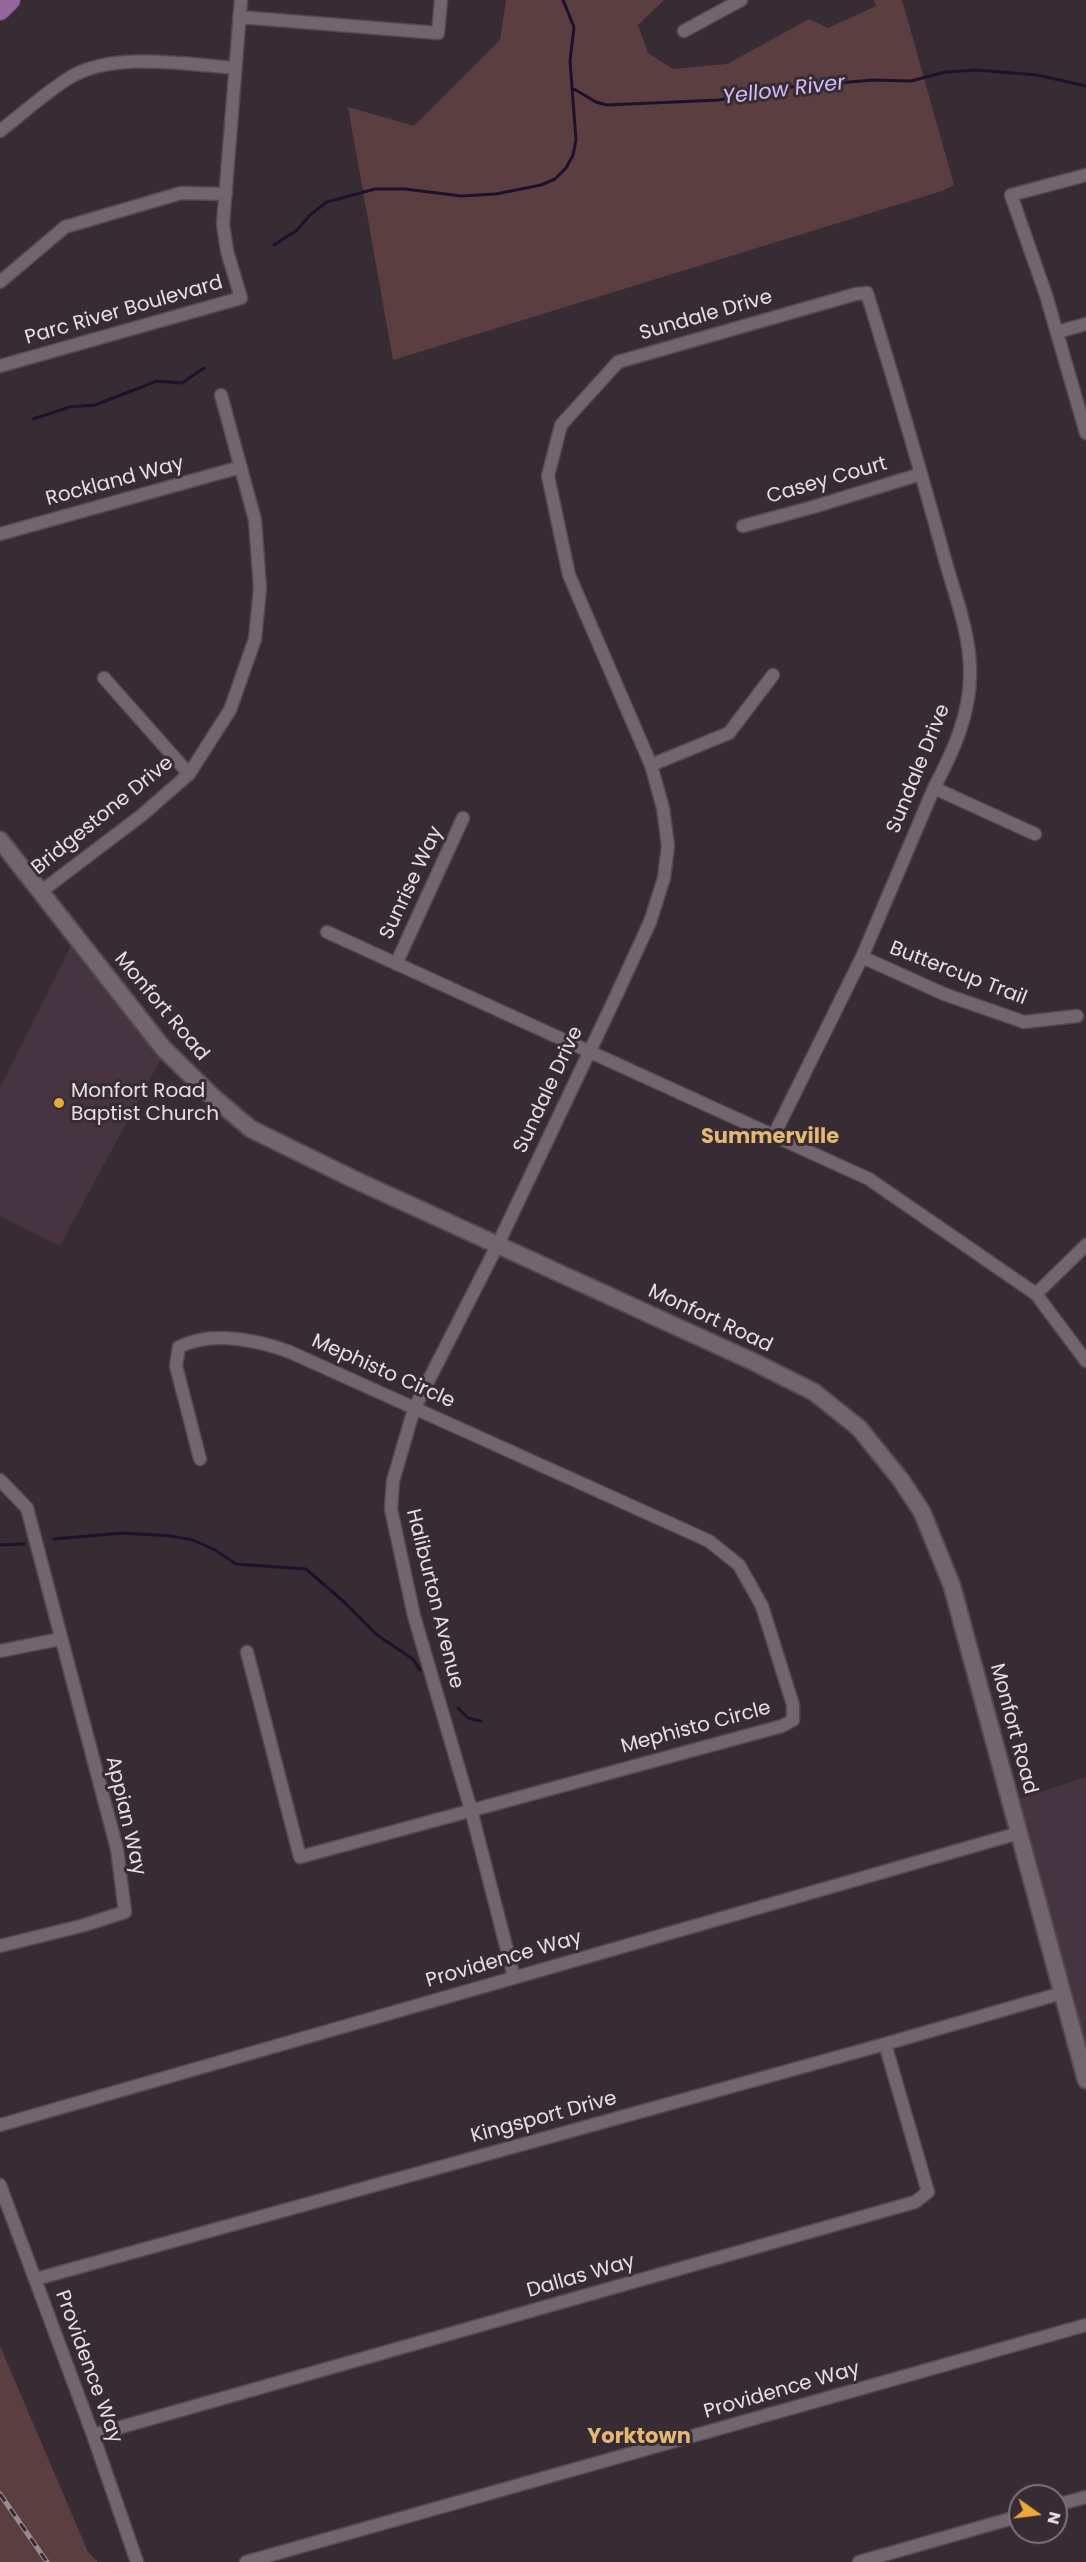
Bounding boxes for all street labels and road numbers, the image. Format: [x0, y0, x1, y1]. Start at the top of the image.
street label: Parc River Boulevard [22, 271, 226, 351]
street label: Sundale Drive [637, 286, 775, 346]
street label: Rockland Way [43, 452, 187, 512]
street label: Casey Court [764, 452, 890, 510]
street label: Sundale Drive [882, 701, 956, 837]
street label: Bridgestone Drive [27, 752, 179, 880]
street label: Sunrise Way [375, 823, 449, 943]
street label: Buttercup Trail [886, 937, 1030, 1011]
street label: Monfort Road [109, 948, 213, 1066]
street label: Sundale Drive [509, 1023, 589, 1157]
street label: Monfort Road [644, 1280, 776, 1358]
street label: Mephisto Circle [308, 1330, 458, 1414]
street label: Haliburton Avenue [400, 1507, 468, 1691]
street label: Monfort Road [984, 1661, 1042, 1797]
street label: Mephisto Circle [619, 1696, 773, 1760]
street label: Appian Way [100, 1754, 150, 1878]
street label: Providence Way [423, 1926, 585, 1994]
street label: Kingsport Drive [468, 2087, 620, 2149]
street label: Dallas Way [524, 2250, 638, 2304]
street label: Providence Way [49, 2287, 127, 2447]
street label: Providence Way [701, 2357, 863, 2425]

